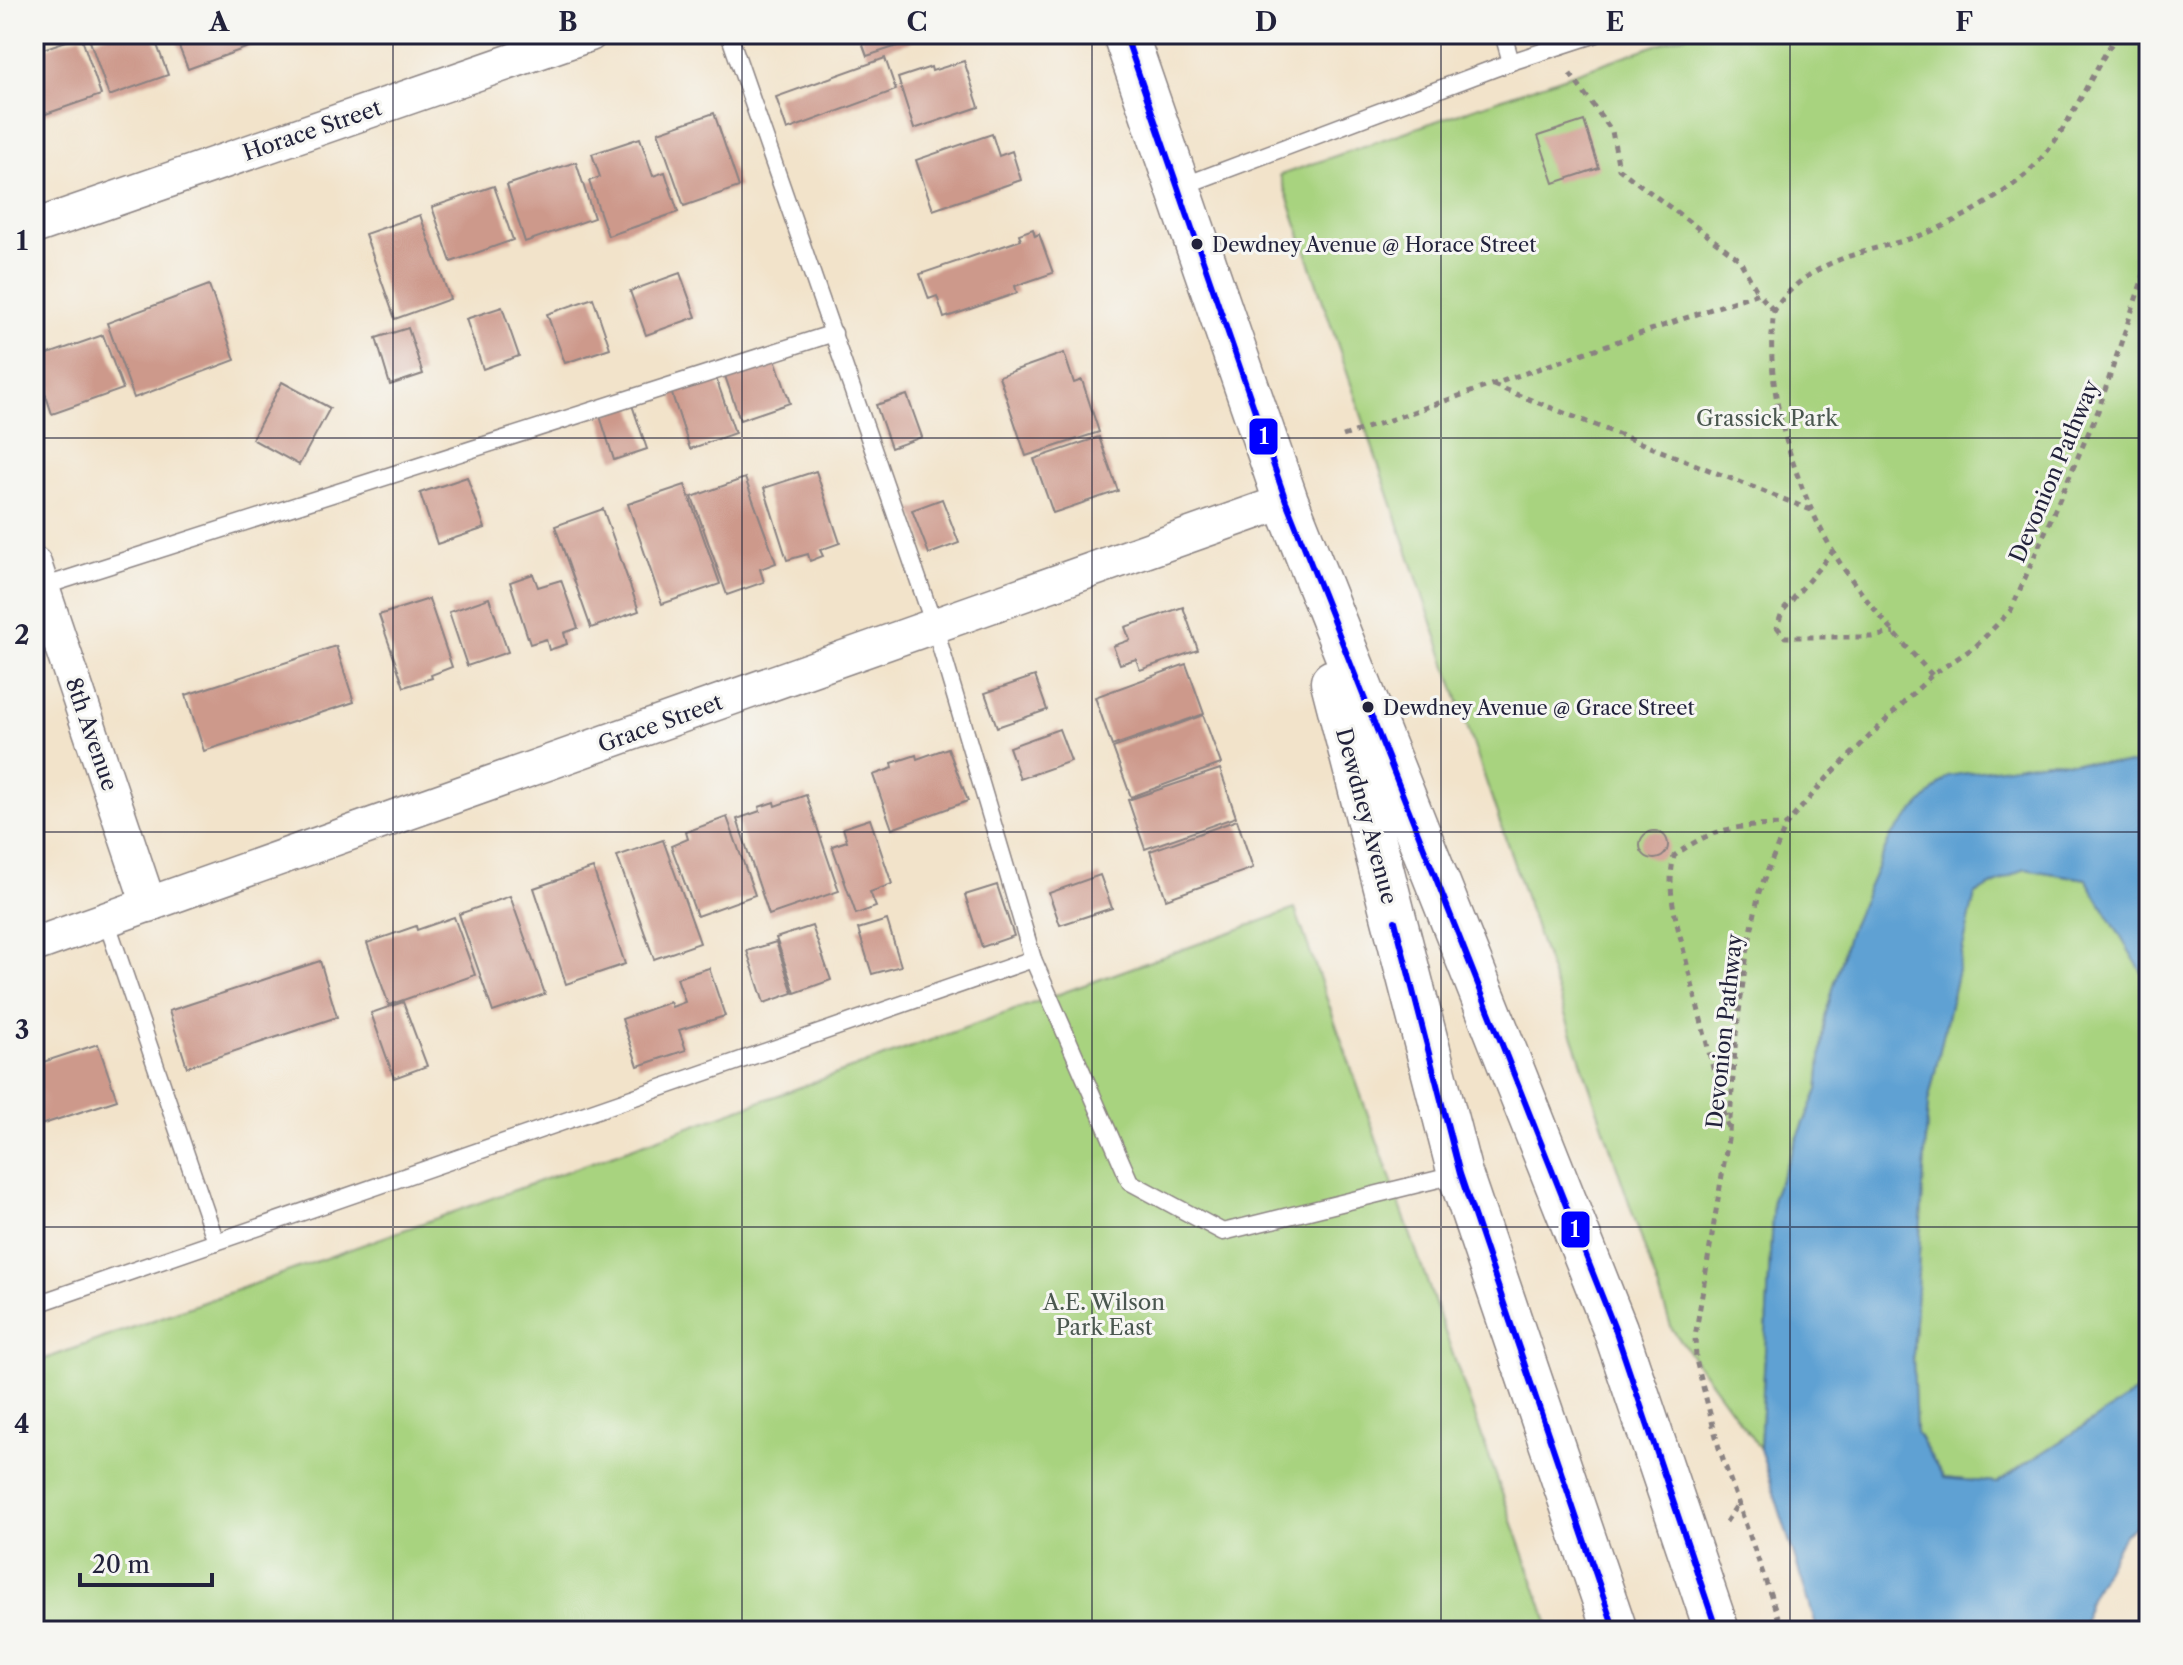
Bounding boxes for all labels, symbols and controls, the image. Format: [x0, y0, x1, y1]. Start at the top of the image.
text: A [208, 6, 230, 38]
text: B [558, 6, 578, 38]
text: C [907, 6, 927, 38]
text: D [1255, 6, 1277, 38]
text: E [1606, 6, 1624, 38]
text: F [1955, 6, 1973, 38]
street label: Horace Street [239, 94, 385, 167]
text: 1 [16, 225, 28, 257]
place label: Dewdney Avenue @ Horace Street [1212, 233, 1536, 257]
marker: Dewdney Avenue @ Horace Street [1189, 236, 1205, 252]
street label: Devonion Pathway [2004, 375, 2105, 567]
park label: Grassick Park [1696, 405, 1839, 432]
line badge: 1 [1248, 417, 1279, 456]
text: 1 [1259, 423, 1269, 450]
text: 2 [14, 619, 30, 651]
street label: 8th Avenue [60, 674, 123, 794]
street label: Grace Street [594, 688, 726, 758]
place label: Dewdney Avenue @ Grace Street [1383, 696, 1695, 720]
marker: Dewdney Avenue @ Grace Street [1360, 699, 1376, 715]
street label: Dewdney Avenue [1330, 725, 1403, 907]
street label: Devonion Pathway [1701, 932, 1748, 1130]
text: 3 [15, 1014, 29, 1046]
line badge: 1 [1560, 1210, 1591, 1249]
text: 1 [1570, 1216, 1580, 1243]
park label: A.E. Wilson Park East [1042, 1289, 1165, 1341]
text: 4 [14, 1408, 30, 1440]
scale bar [80, 1537, 212, 1587]
text: 20 m [92, 1550, 150, 1579]

